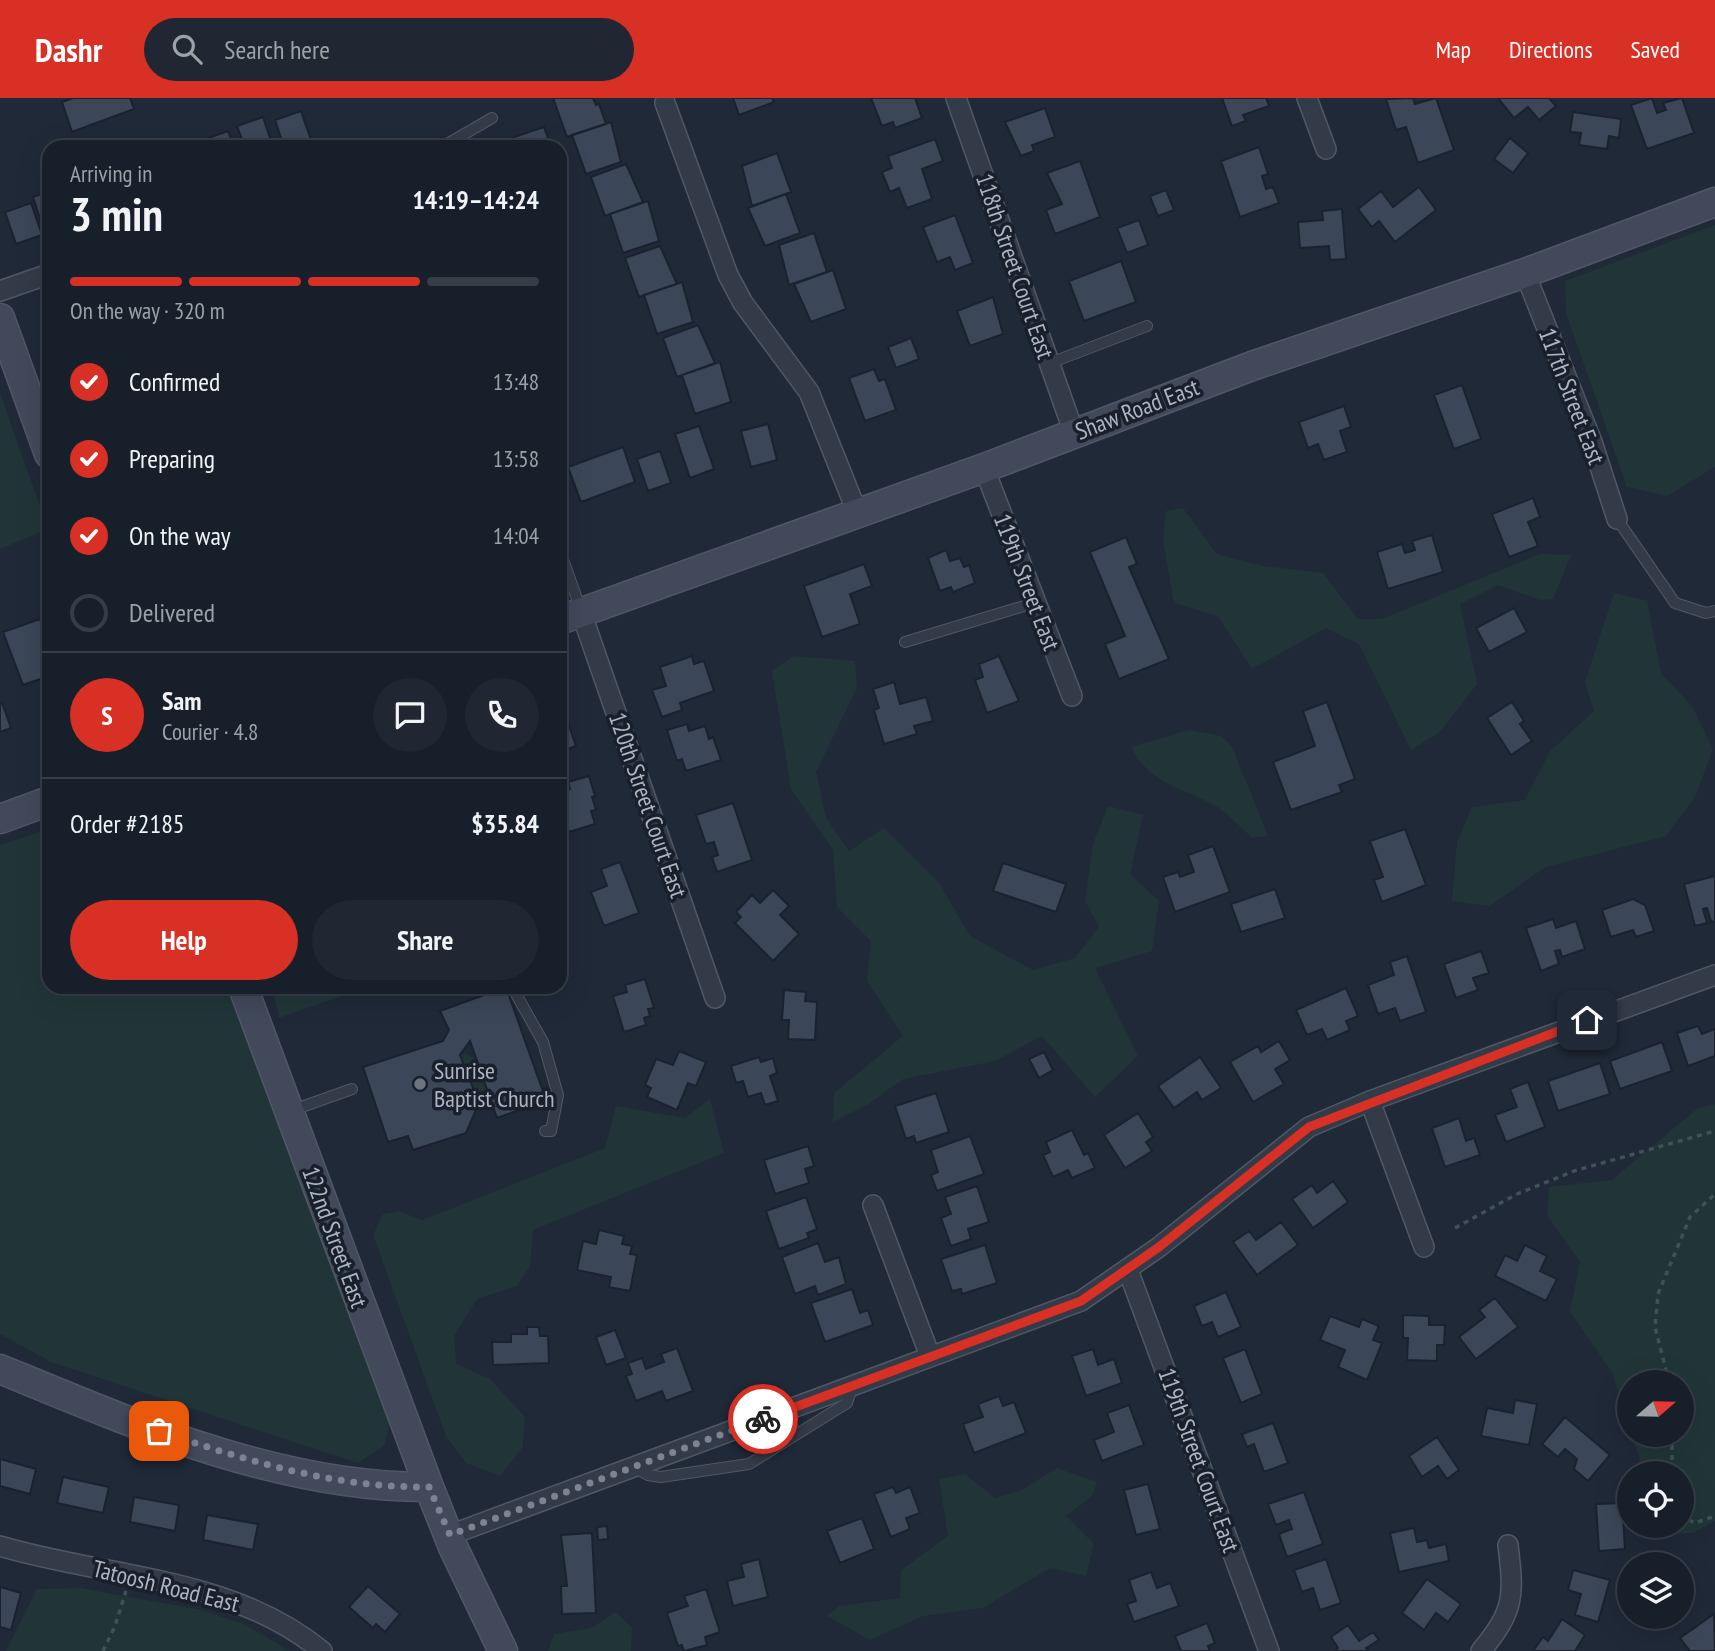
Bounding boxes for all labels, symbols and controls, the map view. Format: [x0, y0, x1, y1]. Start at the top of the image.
search box [144, 18, 634, 81]
text: Dashr [35, 28, 102, 71]
icon: search [168, 30, 206, 68]
text: Search here [224, 33, 330, 66]
text: Map [1436, 34, 1471, 65]
text: Directions [1509, 34, 1593, 65]
text: Saved [1631, 34, 1680, 65]
text: Arriving in [70, 159, 152, 188]
street label: 118th Street Court East [969, 169, 1061, 363]
text: 14:19–14:24 [412, 183, 539, 216]
text: 3 min [70, 184, 163, 244]
text: On the way · 320 m [70, 296, 225, 325]
street label: 117th Street East [1532, 323, 1612, 469]
icon: check [70, 363, 108, 401]
text: Confirmed [129, 365, 220, 398]
text: 13:48 [493, 367, 539, 396]
street label: Shaw Road East [1071, 371, 1204, 447]
icon: check [70, 440, 108, 478]
text: Preparing [129, 442, 215, 475]
text: 13:58 [493, 444, 539, 473]
street label: 119th Street East [987, 509, 1067, 655]
icon: check [70, 517, 108, 555]
text: On the way [129, 519, 231, 552]
text: 14:04 [493, 521, 539, 550]
text: Delivered [129, 596, 215, 629]
button: chat [373, 678, 447, 752]
button: phone [465, 678, 539, 752]
text: Sam [162, 684, 201, 717]
text: S [101, 699, 113, 732]
street label: 120th Street Court East [602, 708, 694, 902]
text: Courier · 4.8 [162, 717, 258, 746]
text: Order #2185 [70, 807, 185, 840]
text: $35.84 [471, 807, 539, 840]
button: Help [70, 900, 298, 980]
button: Share [312, 900, 539, 980]
pin [1557, 990, 1617, 1050]
icon: home [1568, 1001, 1606, 1039]
place label: Sunrise Baptist Church [434, 1055, 555, 1114]
marker: Sunrise Baptist Church [412, 1076, 428, 1092]
street label: 122nd Street East [295, 1162, 375, 1312]
street label: 119th Street Court East [1151, 1364, 1247, 1557]
north arrow [1617, 1370, 1694, 1447]
map controls [1617, 1370, 1694, 1629]
courier [728, 1384, 798, 1454]
icon: bike [744, 1400, 782, 1438]
pin [129, 1401, 189, 1461]
icon: bag [140, 1412, 178, 1450]
button: locate [1617, 1461, 1694, 1538]
button: layers [1617, 1552, 1694, 1629]
street label: Tatoosh Road East [90, 1553, 243, 1619]

